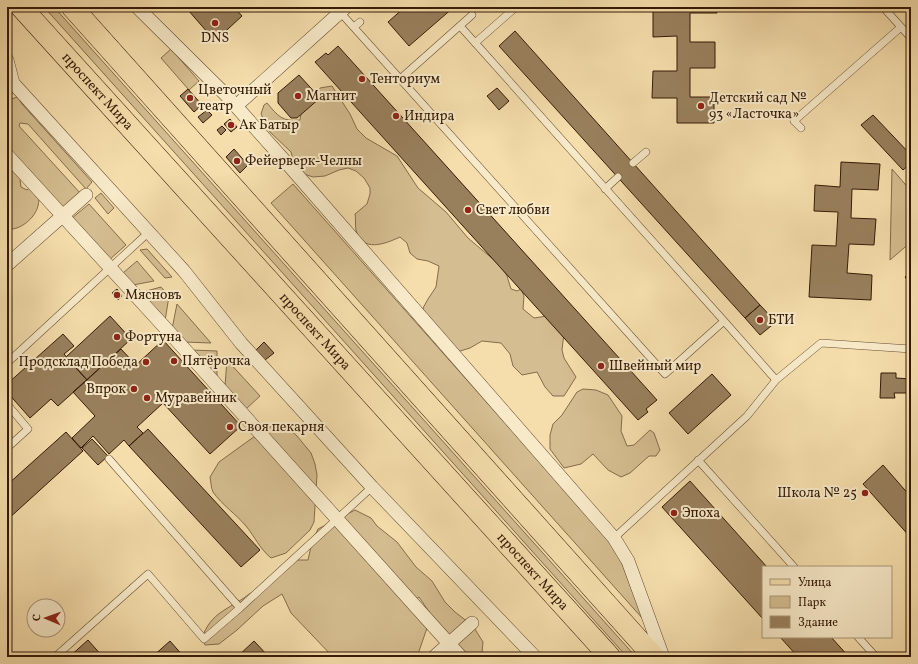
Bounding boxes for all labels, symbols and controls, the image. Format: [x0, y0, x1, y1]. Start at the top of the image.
marker: DNS [210, 18, 220, 28]
place label: DNS [201, 29, 229, 48]
street label: проспект Мира [57, 49, 138, 134]
place label: Тенториум [370, 70, 440, 89]
marker: Тенториум [357, 74, 367, 84]
place label: Цветочный театр [198, 81, 272, 116]
place label: Магнит [306, 87, 356, 106]
place label: Детский сад № 93 «Ласточка» [709, 89, 807, 124]
marker: Магнит [293, 91, 303, 101]
marker: Цветочный театр [185, 93, 195, 103]
marker: Детский сад № 93 «Ласточка» [696, 101, 706, 111]
place label: Индира [404, 107, 455, 126]
marker: Индира [391, 111, 401, 121]
place label: Ак Батыр [239, 116, 299, 135]
marker: Ак Батыр [226, 120, 236, 130]
place label: Фейерверк-Челны [245, 152, 362, 171]
marker: Фейерверк-Челны [232, 156, 242, 166]
place label: Свет любви [476, 201, 550, 220]
marker: Свет любви [463, 205, 473, 215]
place label: Мясновъ [125, 286, 182, 305]
street label: проспект Мира [275, 289, 355, 374]
marker: Мясновъ [112, 290, 122, 300]
place label: БТИ [768, 311, 795, 330]
marker: БТИ [755, 315, 765, 325]
place label: Фортуна [125, 328, 182, 347]
marker: Фортуна [112, 332, 122, 342]
place label: Пятёрочка [182, 352, 251, 371]
place label: Продсклад Победа [18, 353, 138, 372]
marker: Пятёрочка [169, 356, 179, 366]
marker: Продсклад Победа [141, 357, 151, 367]
place label: Швейный мир [609, 357, 701, 376]
marker: Швейный мир [596, 361, 606, 371]
place label: Впрок [86, 380, 127, 399]
marker: Впрок [129, 384, 139, 394]
place label: Муравейник [155, 389, 237, 408]
marker: Муравейник [142, 393, 152, 403]
place label: Своя пекарня [238, 418, 324, 437]
marker: Своя пекарня [225, 422, 235, 432]
place label: Школа № 25 [777, 484, 857, 503]
marker: Школа № 25 [860, 488, 870, 498]
place label: Эпоха [682, 504, 720, 523]
marker: Эпоха [669, 508, 679, 518]
street label: проспект Мира [493, 529, 573, 615]
legend [762, 566, 892, 638]
text: Улица [798, 575, 831, 591]
text: Парк [798, 595, 826, 611]
north arrow [26, 598, 66, 638]
text: С [30, 614, 45, 622]
text: Здание [798, 615, 838, 631]

